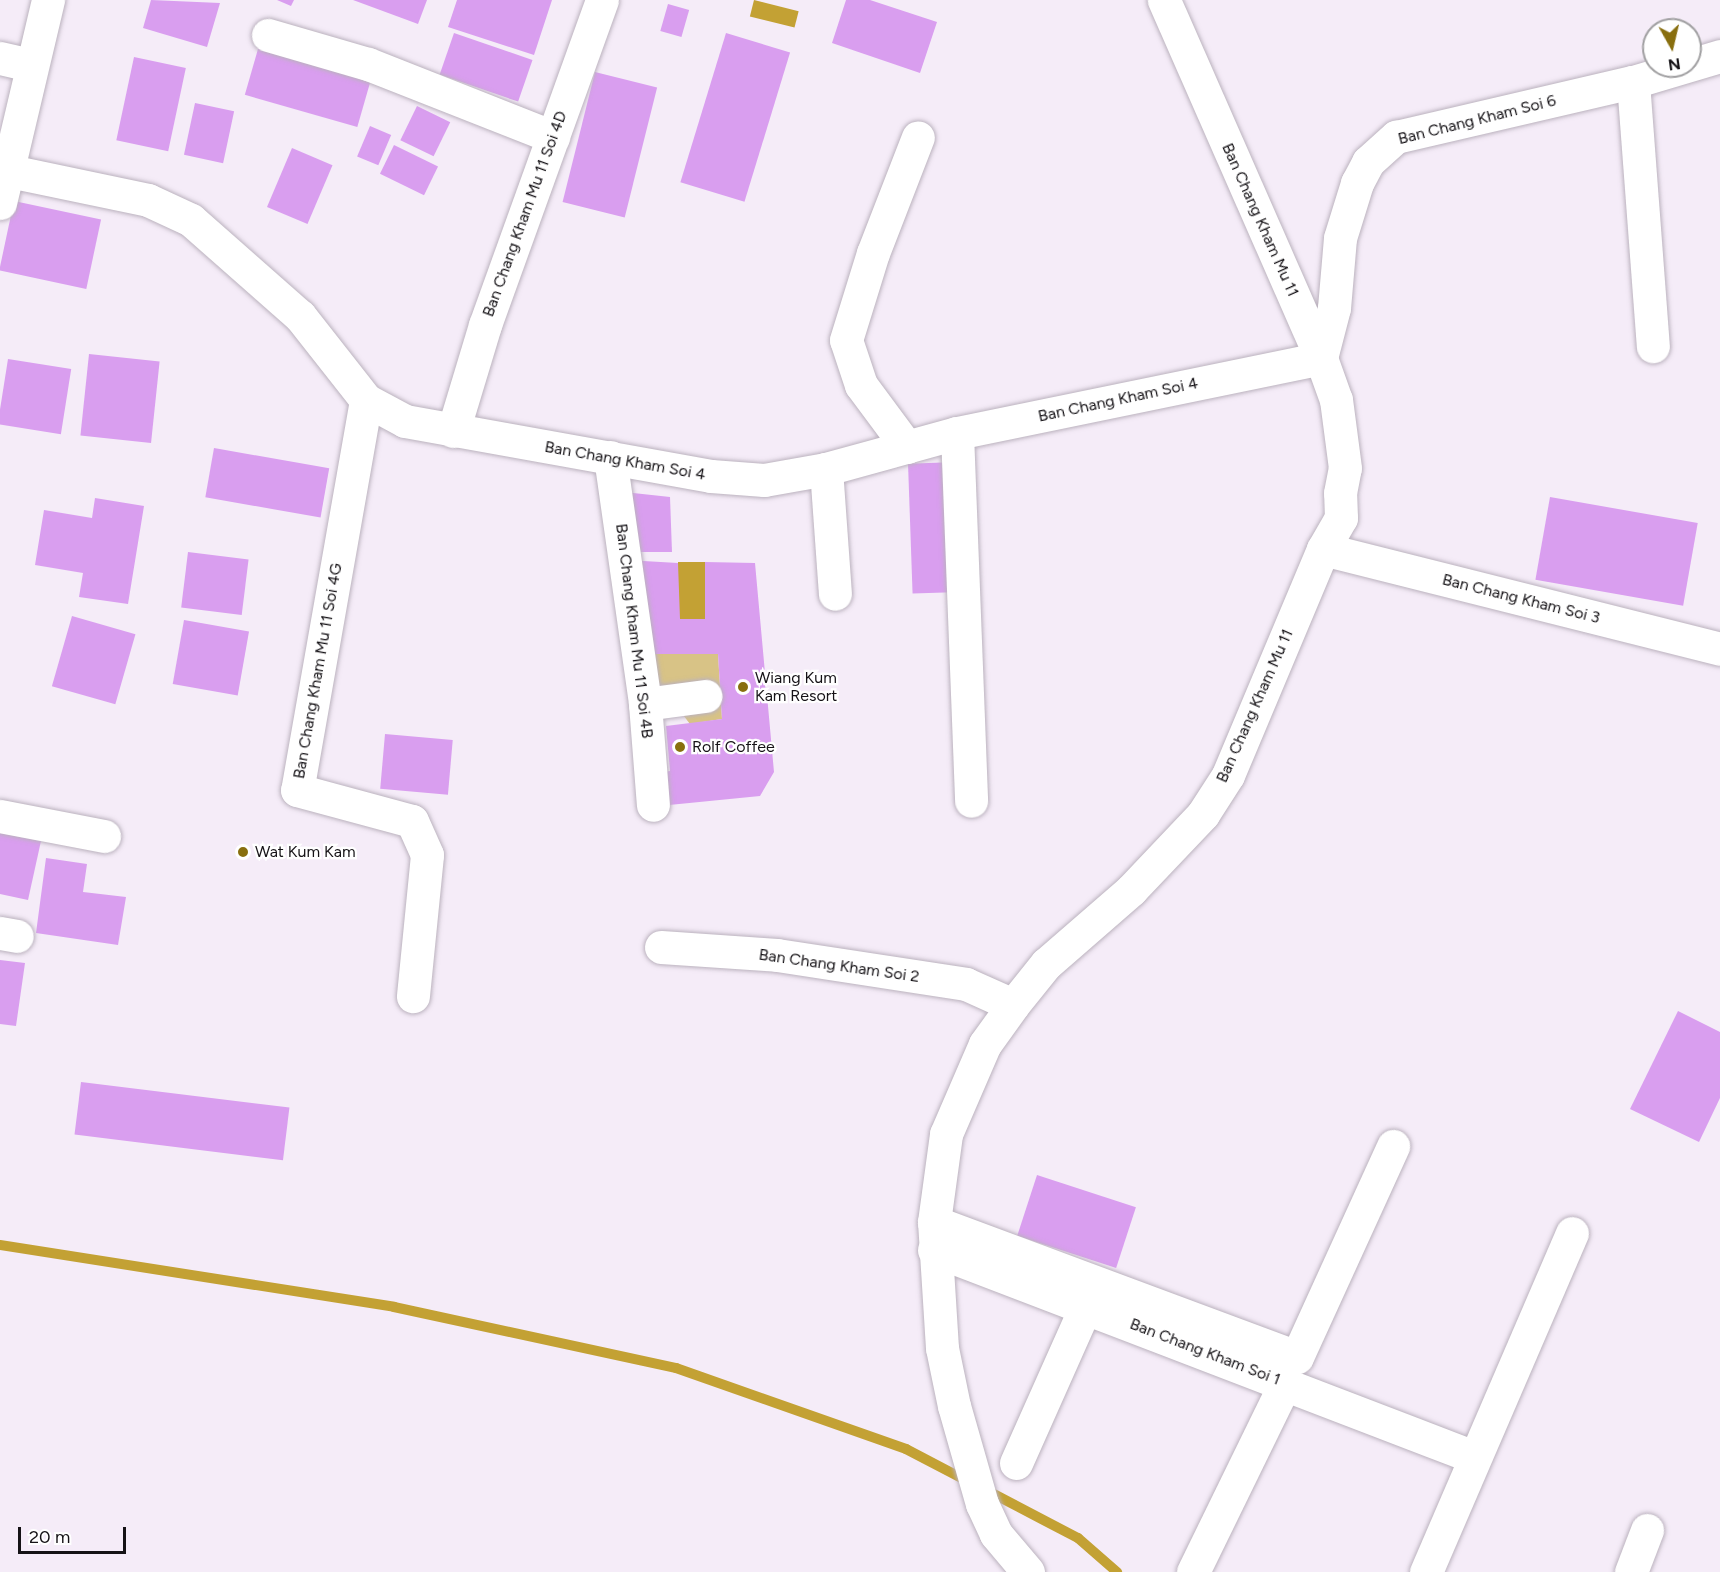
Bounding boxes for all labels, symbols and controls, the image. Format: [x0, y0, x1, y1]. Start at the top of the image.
north arrow [1642, 18, 1702, 78]
text: N [1667, 54, 1682, 75]
street label: Ban Chang Kham Soi 6 [1396, 91, 1558, 149]
street label: Ban Chang Kham Mu 11 Soi 4D [479, 109, 571, 319]
street label: Ban Chang Kham Mu 11 [1218, 140, 1302, 300]
street label: Ban Chang Kham Soi 4 [1036, 374, 1200, 426]
street label: Ban Chang Kham Soi 4 [543, 437, 707, 485]
street label: Ban Chang Kham Mu 11 Soi 4B [611, 523, 657, 739]
street label: Ban Chang Kham Mu 11 Soi 4G [290, 562, 346, 780]
street label: Ban Chang Kham Soi 3 [1440, 570, 1602, 628]
street label: Ban Chang Kham Mu 11 [1213, 626, 1297, 786]
place label: Wiang Kum Kam Resort [755, 668, 837, 706]
marker: Wiang Kum Kam Resort [736, 680, 750, 694]
place label: Rolf Coffee [692, 737, 775, 757]
marker: Rolf Coffee [673, 740, 687, 754]
place label: Wat Kum Kam [255, 842, 355, 862]
marker: Wat Kum Kam [236, 845, 250, 859]
street label: Ban Chang Kham Soi 2 [758, 945, 920, 987]
street label: Ban Chang Kham Soi 1 [1127, 1314, 1283, 1390]
scale bar [21, 1515, 129, 1553]
text: 20 m [29, 1526, 70, 1548]

